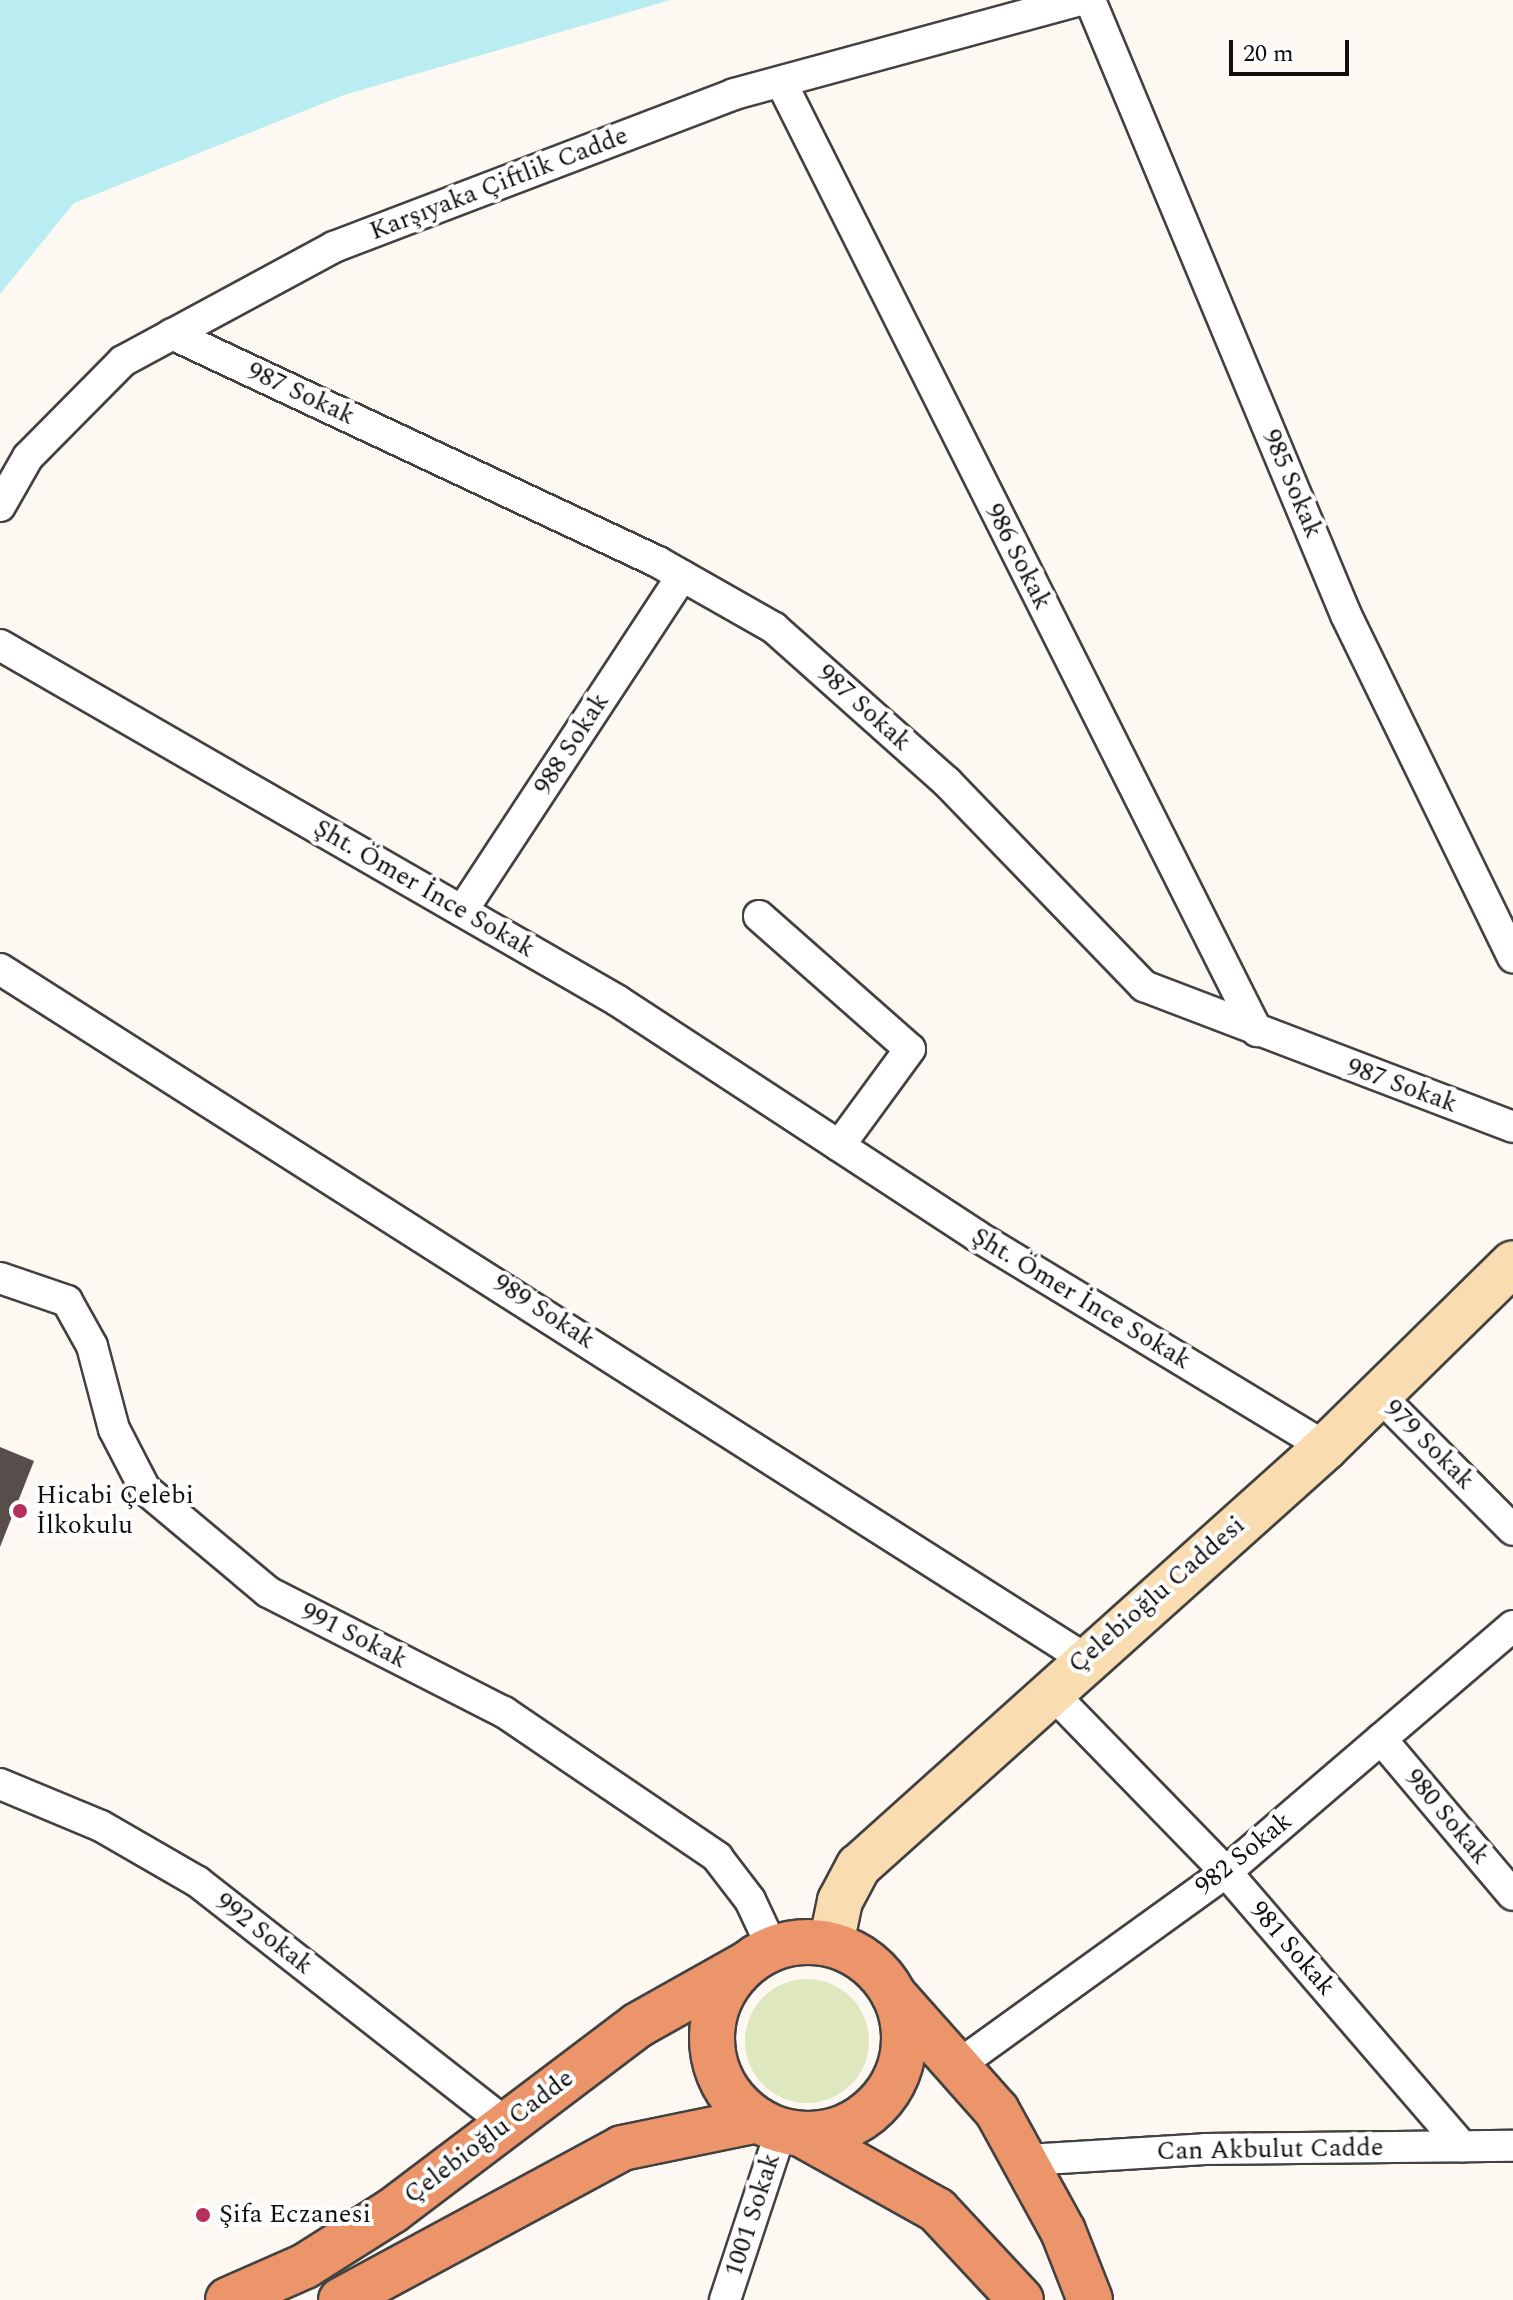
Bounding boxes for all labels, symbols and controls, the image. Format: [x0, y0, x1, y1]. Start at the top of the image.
scale bar [1233, 24, 1353, 74]
text: 20 m [1243, 36, 1294, 72]
street label: Karşıyaka Çiftlik Cadde [365, 120, 633, 248]
street label: 987 Sokak [242, 356, 360, 432]
street label: 985 Sokak [1255, 425, 1329, 543]
street label: 986 Sokak [978, 499, 1058, 615]
street label: 987 Sokak [811, 658, 917, 758]
street label: 988 Sokak [528, 687, 616, 801]
street label: Şht. Ömer İnce Sokak [308, 813, 540, 965]
street label: 987 Sokak [1343, 1052, 1461, 1120]
street label: Şht. Ömer İnce Sokak [966, 1221, 1196, 1377]
street label: 989 Sokak [487, 1268, 601, 1356]
street label: 979 Sokak [1377, 1393, 1481, 1497]
place label: Hicabi Çelebi İlkokulu [36, 1480, 194, 1542]
marker: Hicabi Çelebi İlkokulu [11, 1502, 29, 1520]
street label: Çelebioğlu Caddesi [1062, 1510, 1252, 1680]
street label: 991 Sokak [296, 1596, 412, 1676]
street label: 980 Sokak [1398, 1763, 1496, 1871]
street label: 982 Sokak [1189, 1806, 1299, 1902]
street label: 992 Sokak [209, 1886, 319, 1982]
street label: 981 Sokak [1242, 1895, 1342, 2003]
street label: Çelebioğlu Cadde [398, 2063, 580, 2211]
street label: Can Akbulut Cadde [1156, 2132, 1384, 2168]
street label: 1001 Sokak [718, 2149, 788, 2281]
place label: Şifa Eczanesi [219, 2199, 371, 2231]
marker: Şifa Eczanesi [194, 2206, 212, 2224]

